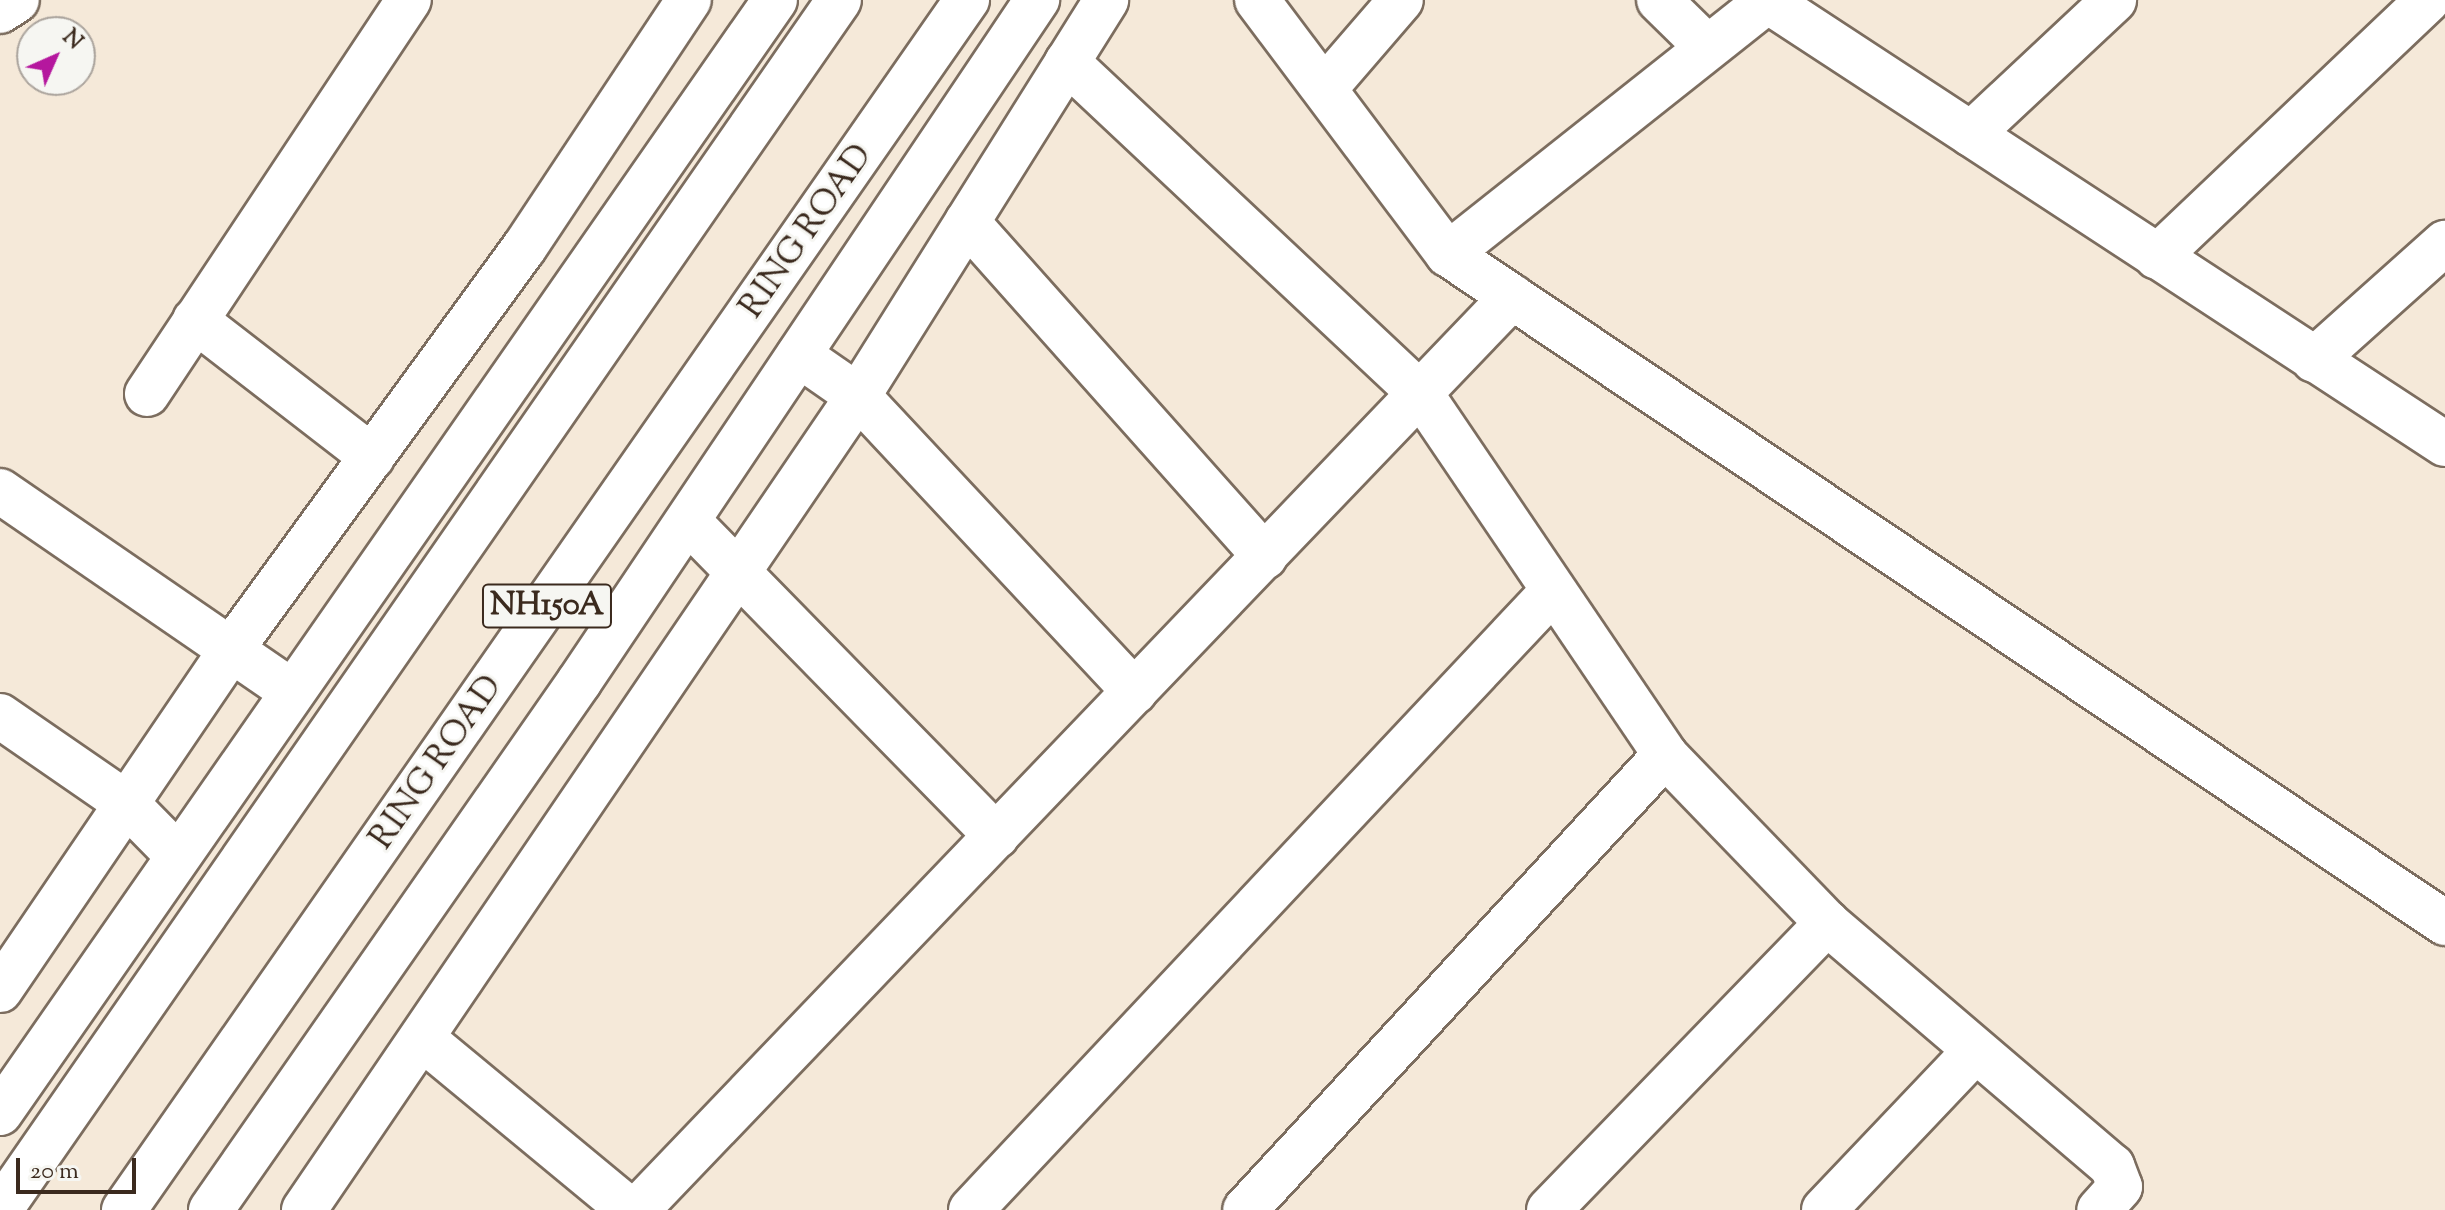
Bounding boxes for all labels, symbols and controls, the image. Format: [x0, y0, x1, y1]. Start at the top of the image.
north arrow [16, 16, 96, 96]
text: N [54, 23, 89, 58]
street label: RING ROAD [732, 137, 882, 327]
road number: NH150A [481, 578, 613, 634]
street label: RING ROAD [362, 668, 512, 858]
scale bar [20, 1142, 140, 1192]
text: 20 m [30, 1155, 79, 1189]

